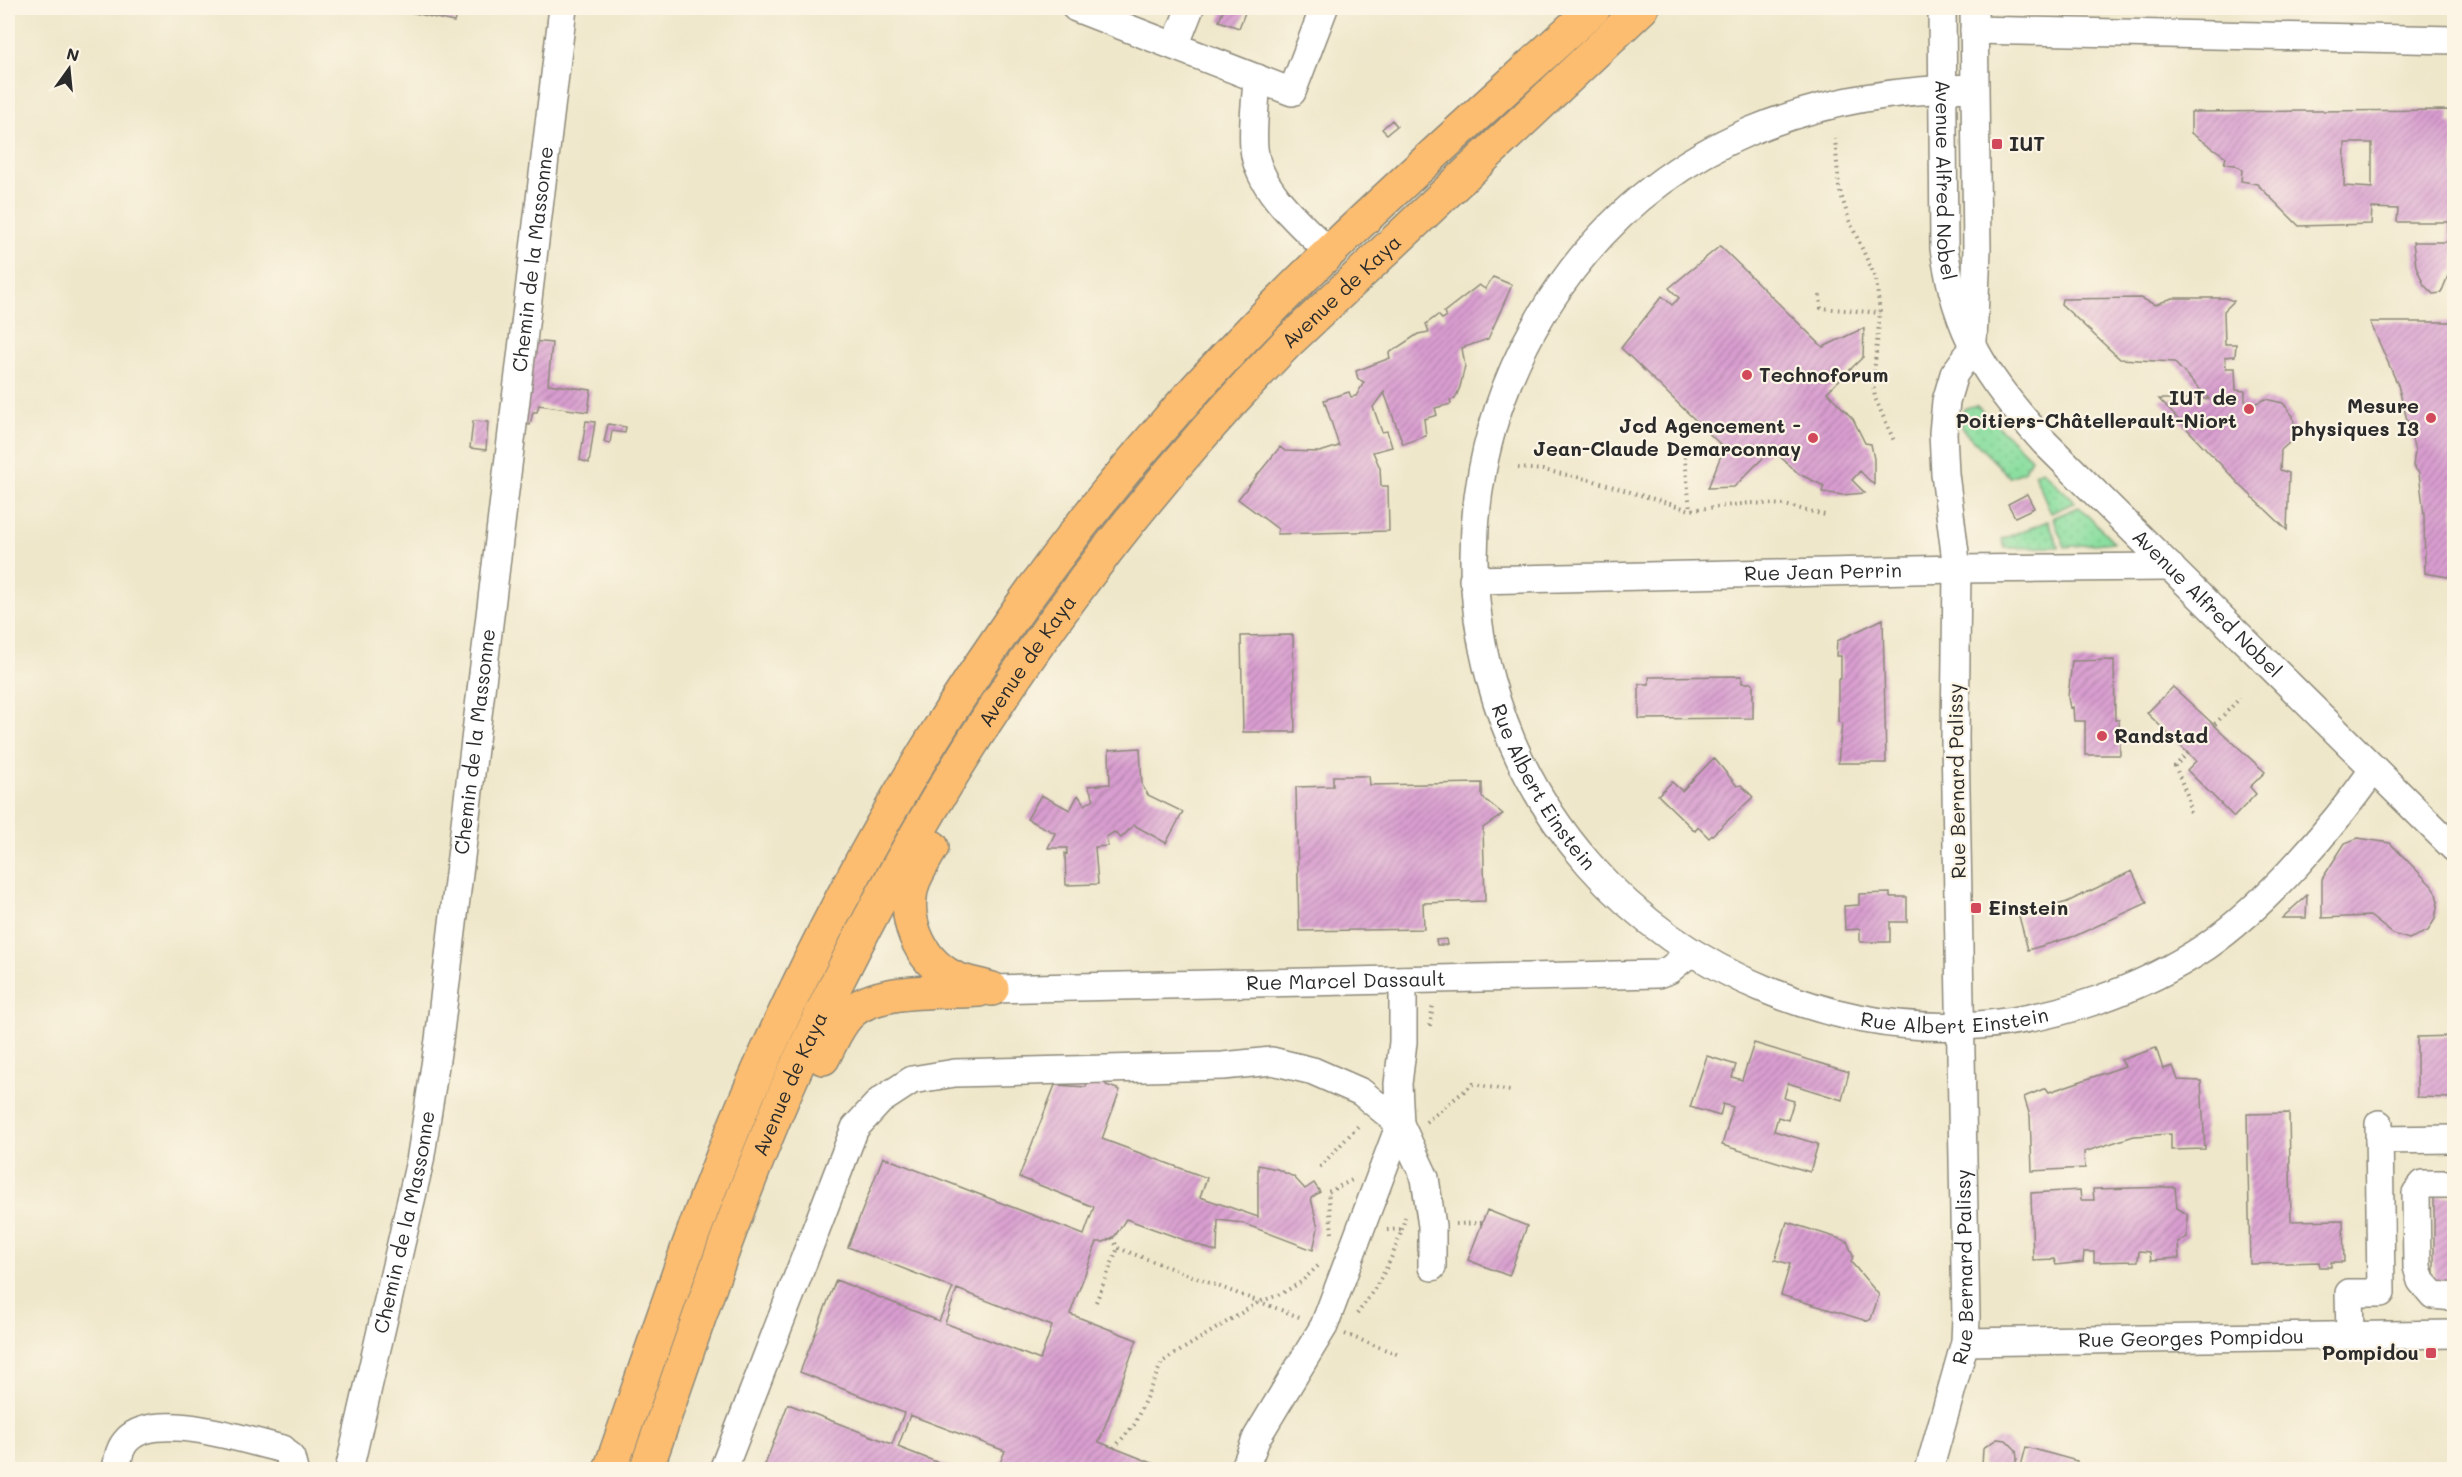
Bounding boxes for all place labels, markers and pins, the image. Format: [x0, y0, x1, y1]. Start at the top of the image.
place label: IUT [2009, 130, 2045, 156]
marker: IUT [1990, 137, 2004, 151]
place label: Technoforum [1759, 361, 1888, 387]
marker: Technoforum [1740, 368, 1754, 382]
place label: IUT de Poitiers-Châtellerault-Niort [1955, 384, 2237, 433]
place label: Mesure physiques I3 [2291, 392, 2419, 441]
marker: IUT de Poitiers-Châtellerault-Niort [2242, 402, 2256, 416]
marker: Mesure physiques I3 [2424, 411, 2438, 425]
place label: Jcd Agencement - Jean-Claude Demarconnay [1533, 412, 1801, 461]
marker: Jcd Agencement - Jean-Claude Demarconnay [1806, 431, 1820, 445]
place label: Randstad [2114, 722, 2209, 748]
marker: Randstad [2095, 729, 2109, 743]
place label: Einstein [1988, 894, 2068, 920]
marker: Einstein [1969, 901, 1983, 915]
place label: Pompidou [2322, 1339, 2419, 1365]
marker: Pompidou [2424, 1346, 2438, 1360]

